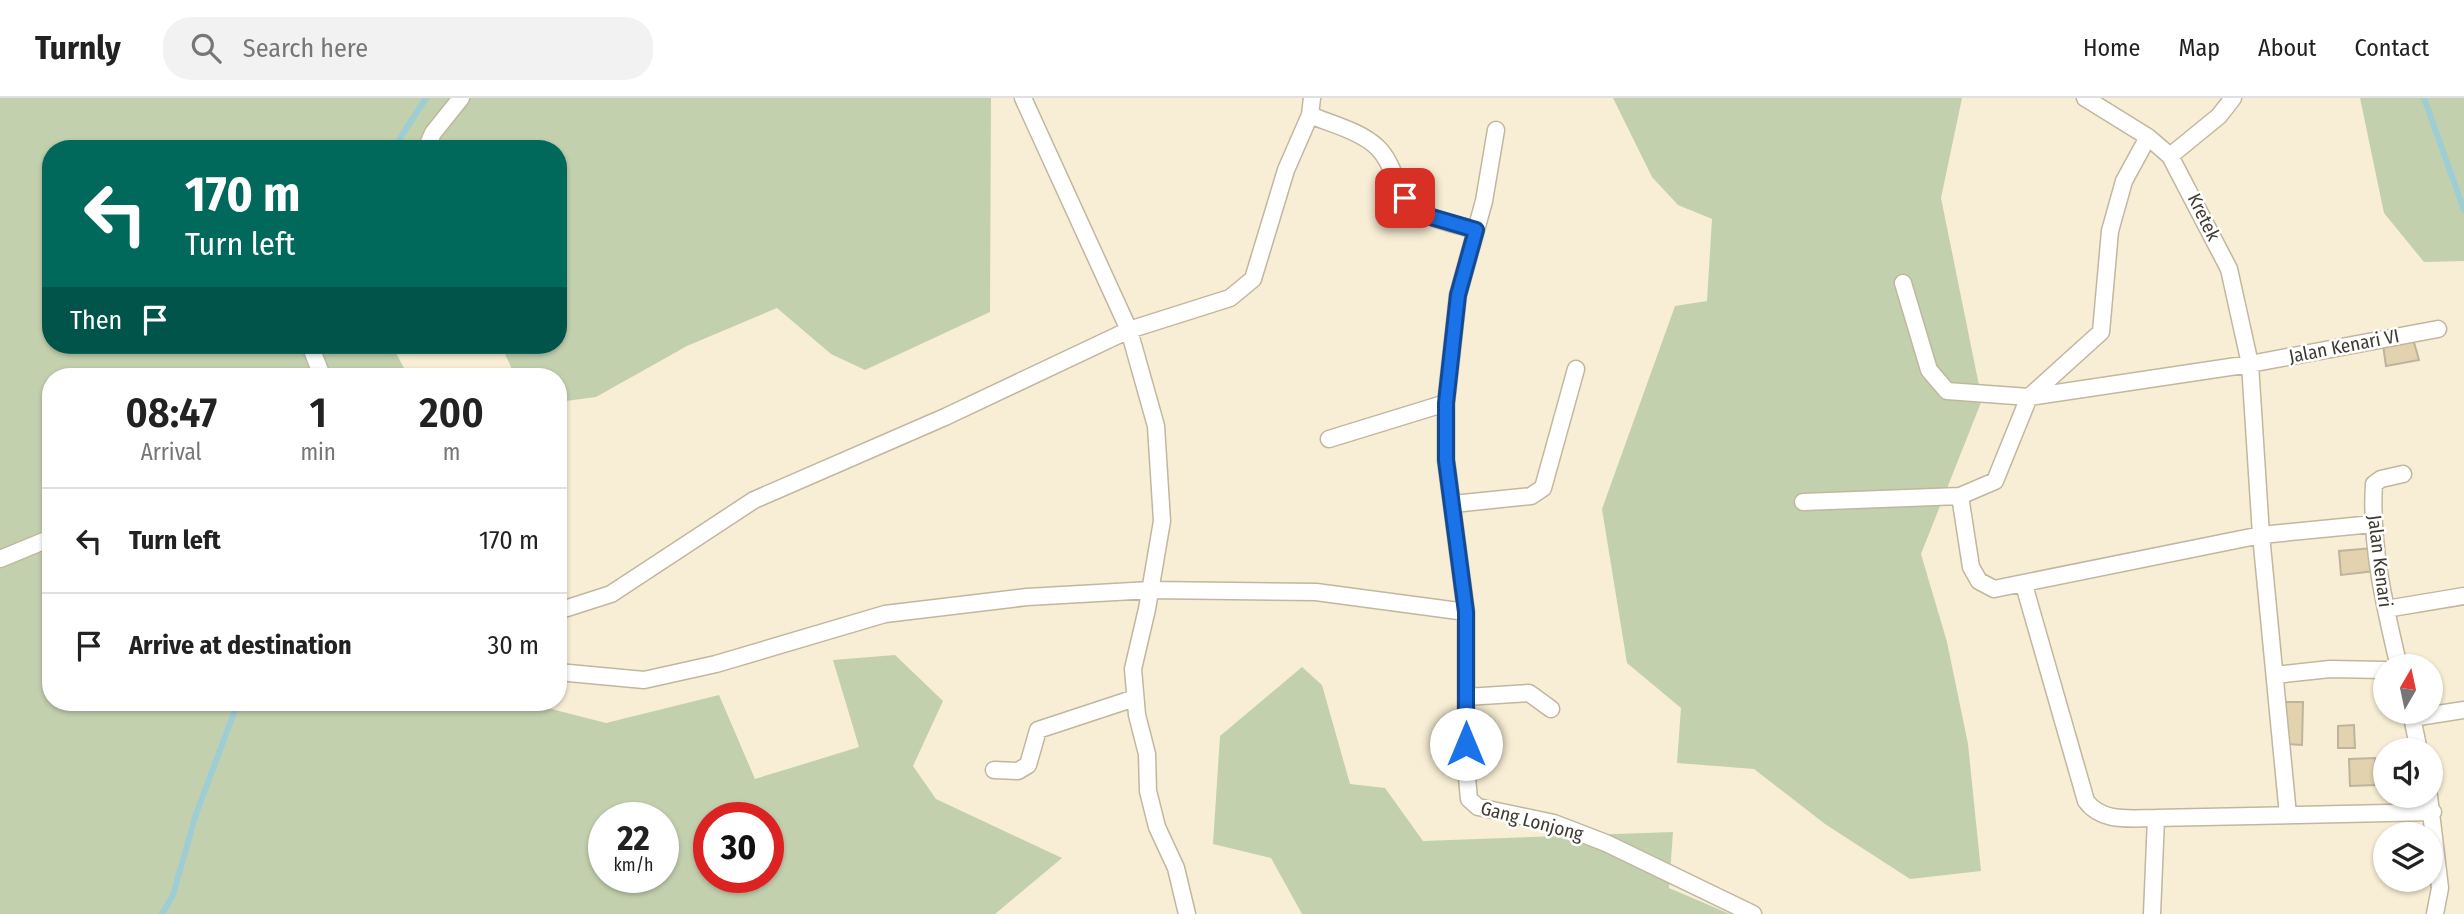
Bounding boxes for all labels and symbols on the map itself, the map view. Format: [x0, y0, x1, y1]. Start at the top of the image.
pin [1375, 168, 1435, 228]
street label: Kretek [2183, 190, 2225, 245]
street label: Jalan Kenari VI [2287, 324, 2401, 368]
street label: Jalan Kenari [2363, 513, 2397, 609]
north arrow [2373, 654, 2443, 724]
position arrow [1429, 707, 1503, 781]
street label: Gang Lonjong [1478, 796, 1586, 846]
speed limit sign: 30 [693, 802, 784, 893]

